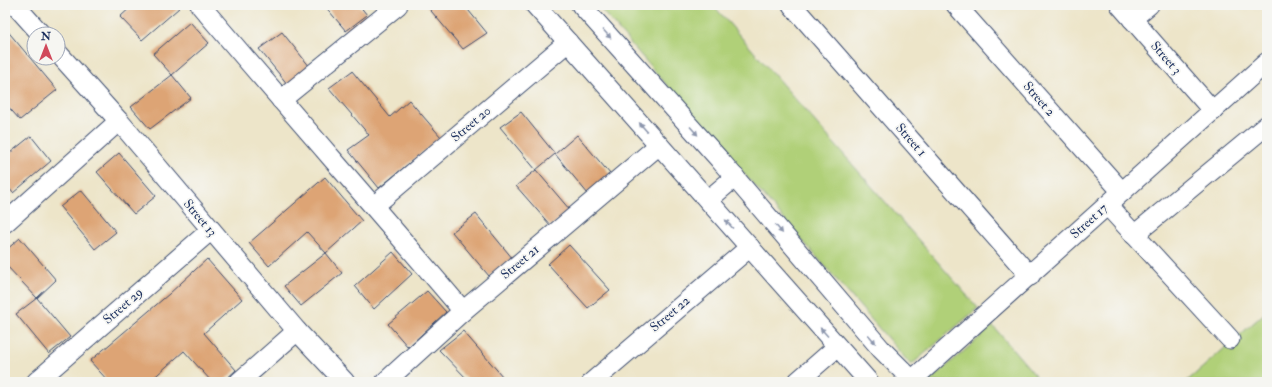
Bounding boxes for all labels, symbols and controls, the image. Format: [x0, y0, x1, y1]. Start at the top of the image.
north arrow [26, 26, 66, 66]
one-way arrow [603, 29, 612, 39]
text: N [40, 30, 52, 43]
street label: Street 3 [1147, 38, 1185, 78]
street label: Street 2 [1020, 78, 1059, 120]
street label: Street 20 [448, 103, 494, 145]
street label: Street 1 [892, 120, 930, 160]
one-way arrow [639, 122, 648, 131]
one-way arrow [689, 126, 699, 136]
street label: Street 13 [180, 196, 220, 240]
street label: Street 17 [1067, 200, 1111, 242]
one-way arrow [724, 219, 734, 229]
one-way arrow [775, 224, 784, 234]
street label: Street 21 [498, 241, 543, 283]
street label: Street 29 [100, 284, 146, 328]
street label: Street 22 [647, 292, 694, 335]
one-way arrow [820, 327, 829, 337]
one-way arrow [868, 333, 877, 344]

